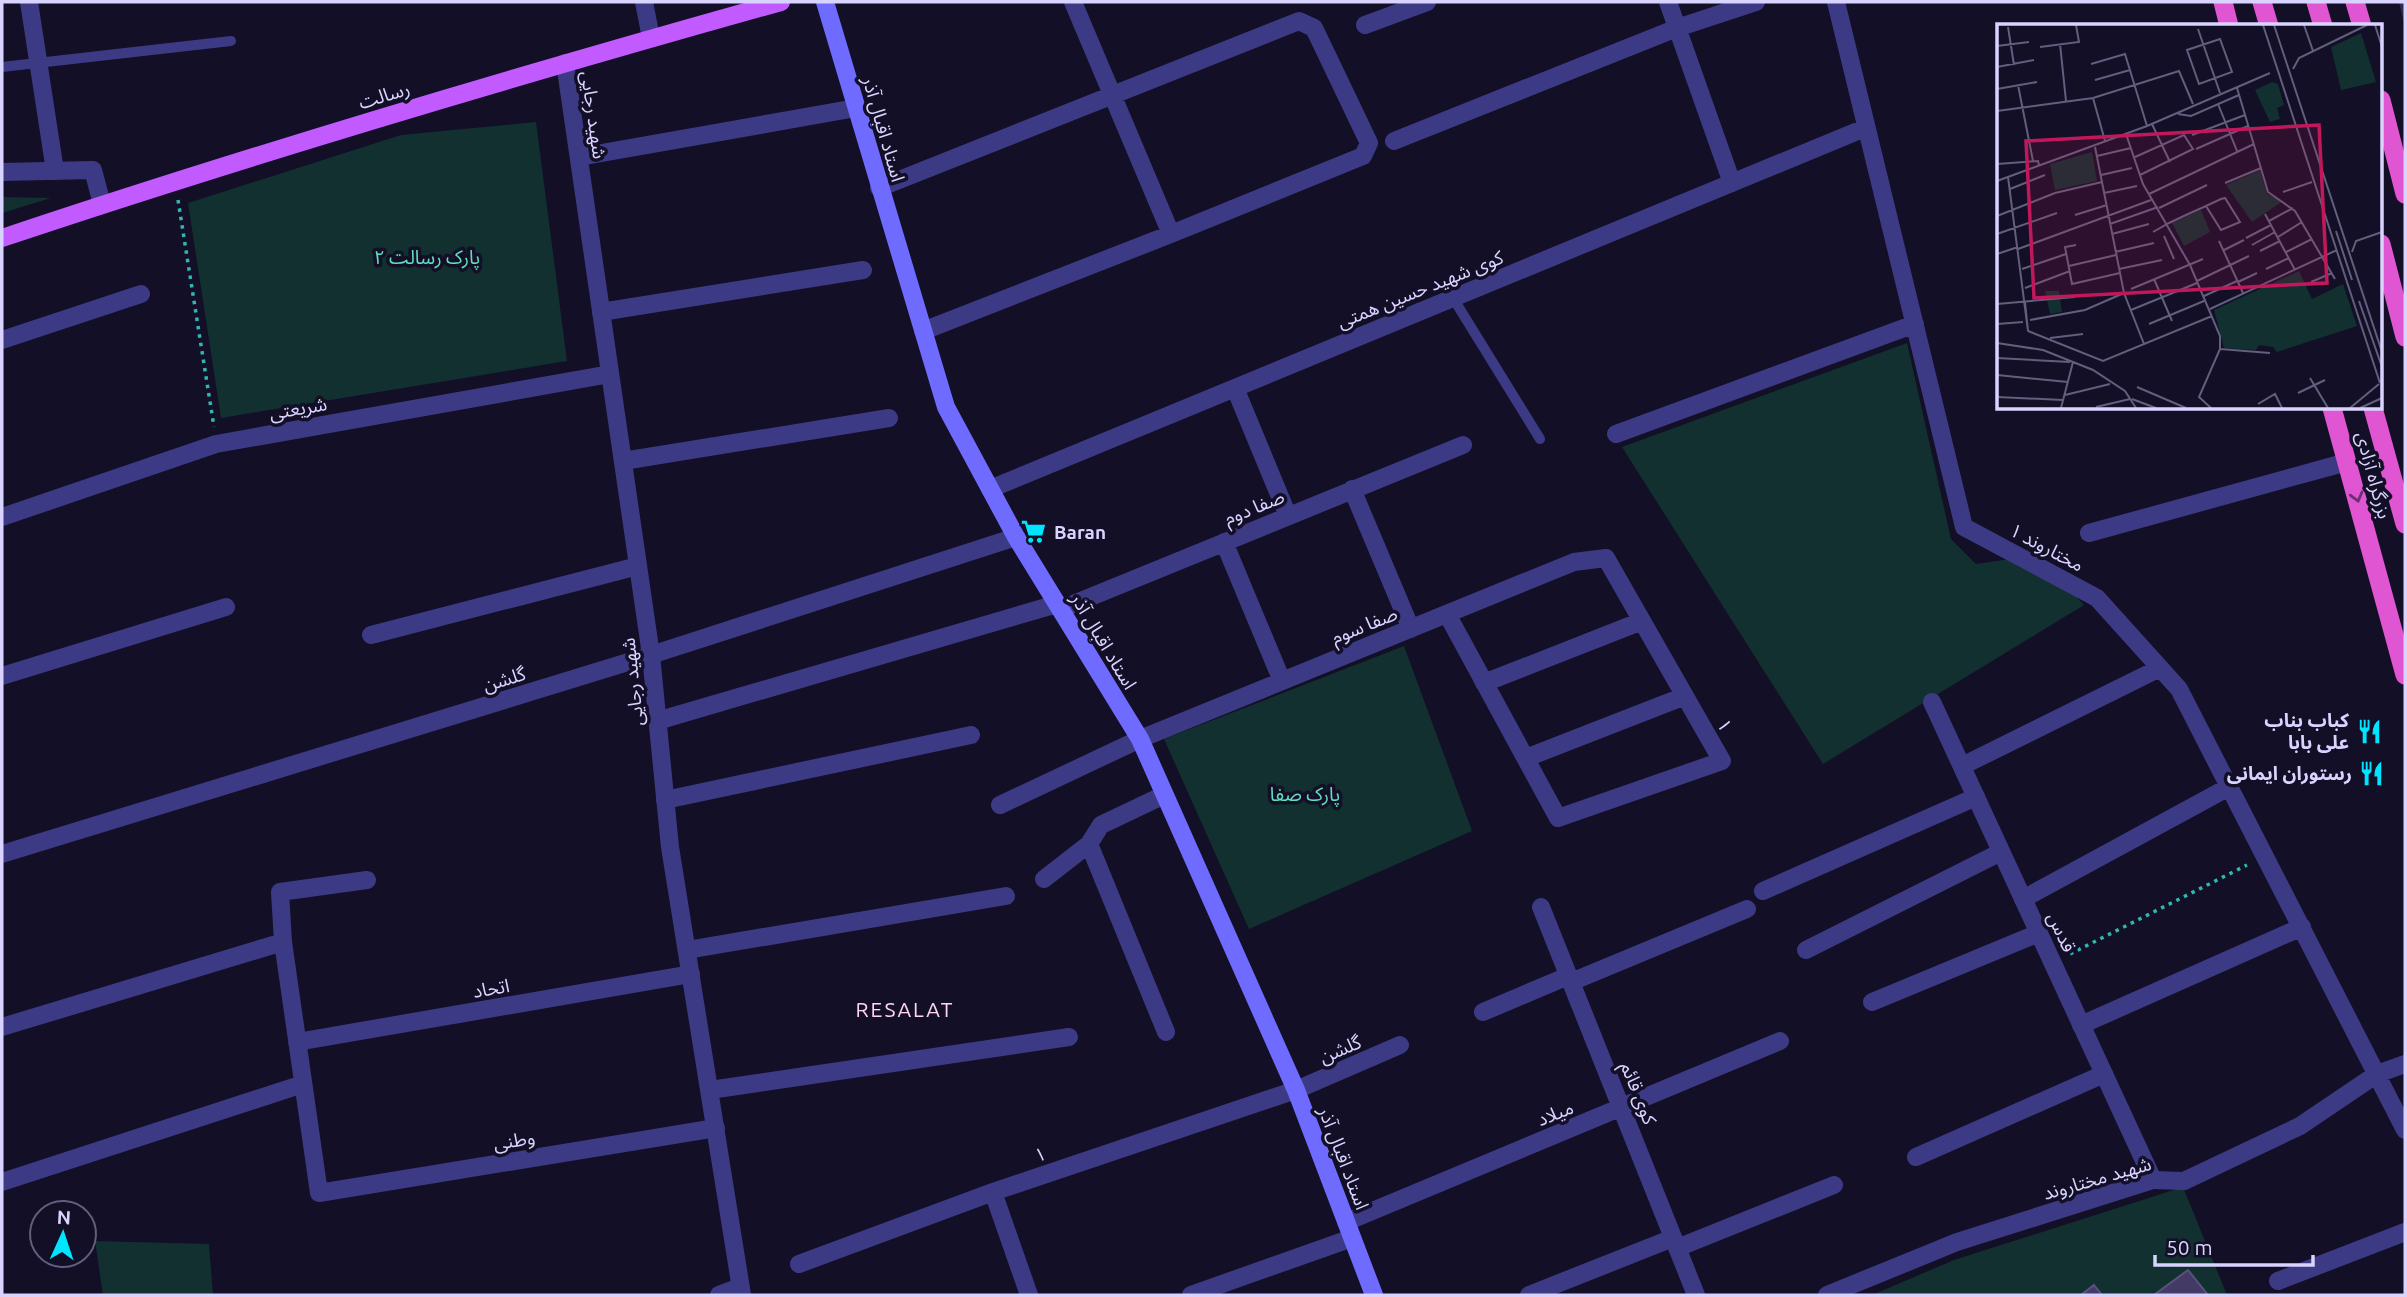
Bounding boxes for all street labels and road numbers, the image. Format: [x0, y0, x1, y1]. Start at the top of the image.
street label: شهید رجایی [576, 70, 611, 161]
street label: استاد اقبال آذر [857, 73, 910, 184]
street label: رسالت [356, 77, 413, 114]
street label: کوی شهید حسین همتی [1334, 245, 1508, 333]
street label: شریعتی [267, 392, 329, 425]
street label: بزرگراه آزادی [2351, 429, 2396, 521]
street label: صفا دوم [1221, 485, 1289, 533]
street label: مختاروند ۱ [2006, 518, 2088, 577]
street label: استاد اقبال آذر [1065, 588, 1141, 694]
street label: صفا سوم [1328, 602, 1402, 652]
street label: شهید رجایی [616, 637, 649, 727]
street label: گلشن [480, 662, 529, 697]
street label: ۱ [1713, 715, 1737, 735]
street label: قدس [2042, 909, 2081, 956]
street label: اتحاد [471, 974, 511, 1002]
street label: گلشن [1316, 1030, 1366, 1069]
street label: کوی قائم [1613, 1059, 1662, 1130]
street label: میلاد [1533, 1096, 1577, 1130]
street label: استاد اقبال آذر [1313, 1102, 1374, 1213]
street label: وطنی [492, 1126, 537, 1155]
street label: ۱ [1031, 1142, 1049, 1166]
street label: شهید مختاروند [2040, 1152, 2154, 1205]

